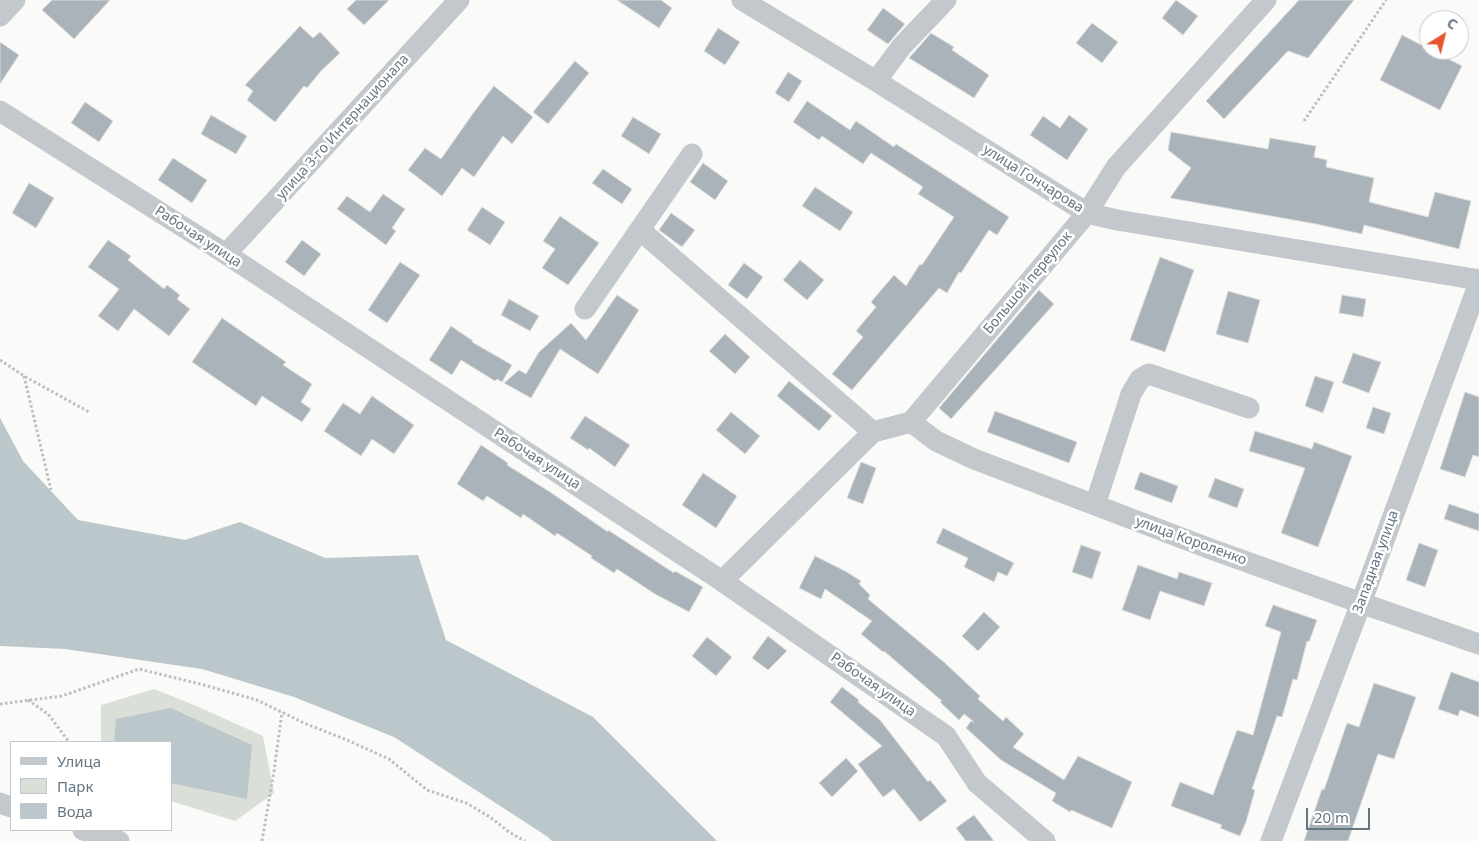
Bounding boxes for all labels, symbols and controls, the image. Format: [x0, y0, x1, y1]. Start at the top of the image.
north arrow [1419, 10, 1469, 60]
text: С [1443, 13, 1462, 34]
street label: улица 3-го Интернационала [273, 51, 413, 203]
street label: улица Гончарова [980, 141, 1086, 217]
street label: Рабочая улица [152, 203, 244, 271]
street label: Большой переулок [980, 228, 1076, 338]
street label: Рабочая улица [491, 425, 583, 493]
street label: Западная улица [1350, 508, 1402, 616]
street label: улица Короленко [1133, 513, 1249, 569]
street label: Рабочая улица [827, 649, 919, 721]
legend [10, 741, 172, 831]
text: Улица [57, 751, 101, 771]
text: Парк [57, 776, 93, 796]
scale bar [1309, 798, 1373, 830]
text: Вода [57, 801, 93, 821]
text: 20 m [1314, 807, 1349, 827]

